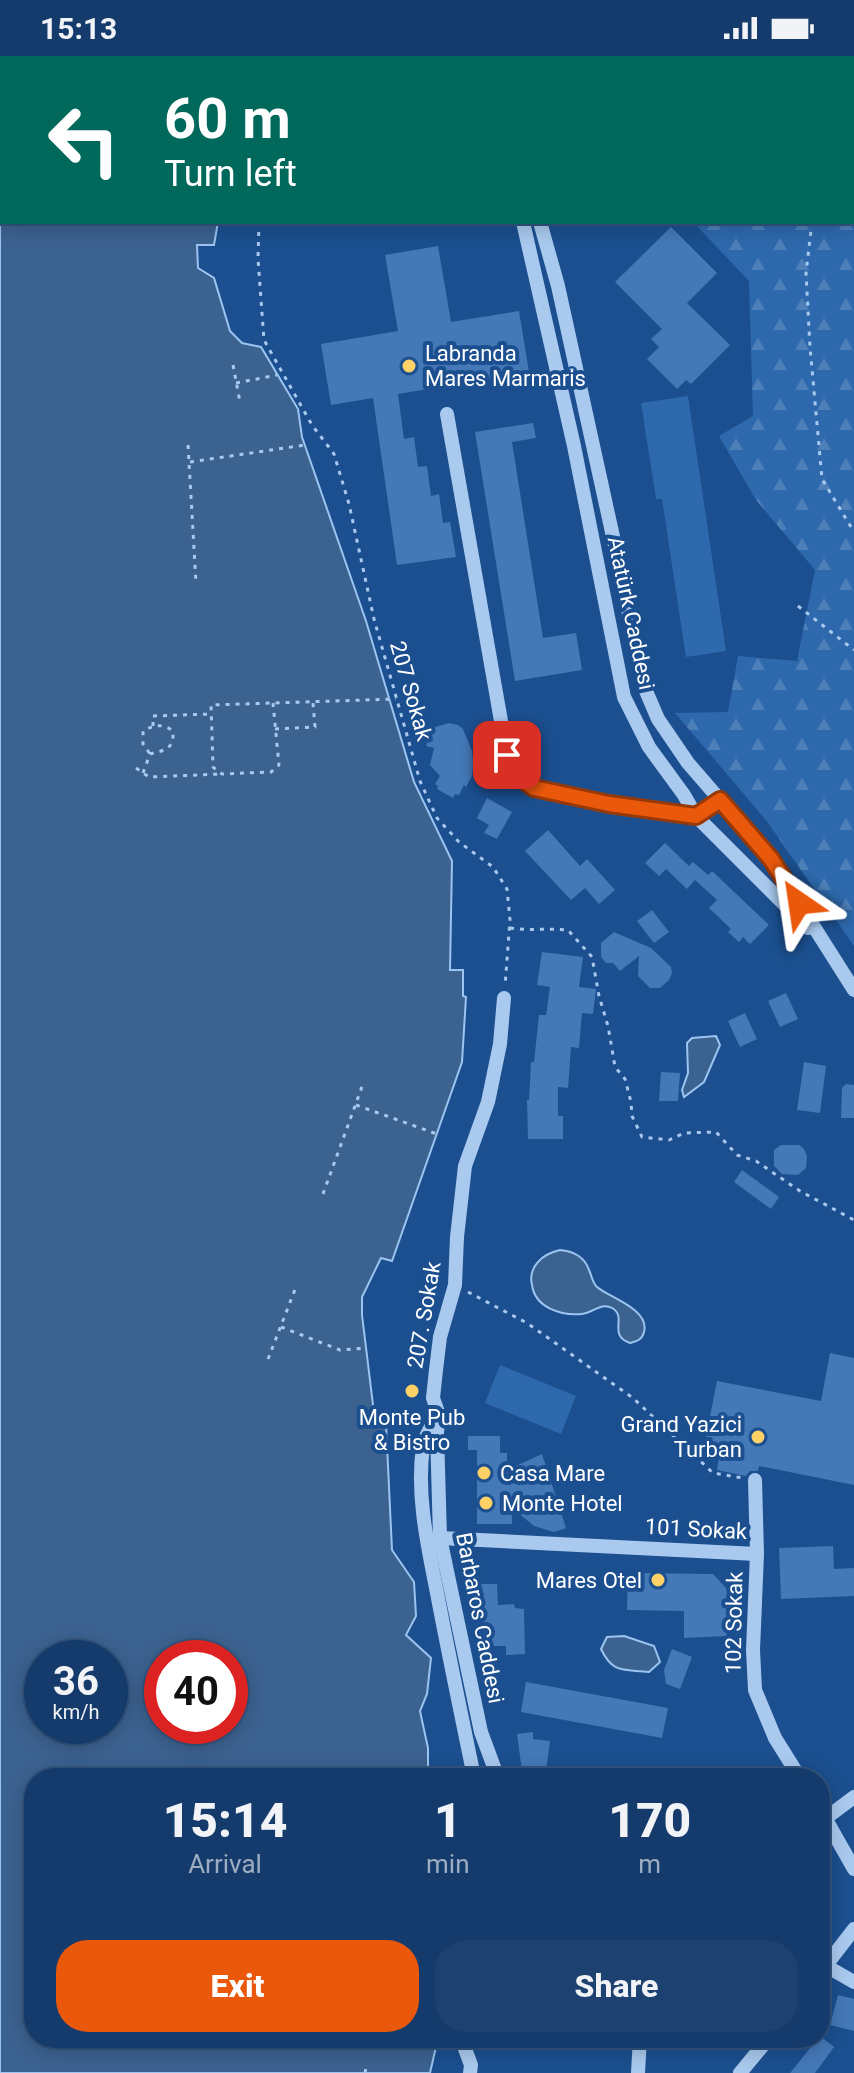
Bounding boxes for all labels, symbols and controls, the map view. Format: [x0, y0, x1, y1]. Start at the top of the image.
text: 15:13 [40, 11, 117, 46]
text: 60 m [164, 86, 291, 152]
icon: left [32, 88, 136, 192]
text: Turn left [164, 153, 297, 195]
place label: Labranda Mares Marmaris [425, 341, 586, 391]
marker: Labranda Mares Marmaris [400, 357, 418, 375]
street label: Atatürk Caddesi [603, 534, 659, 692]
street label: 207 Sokak [385, 638, 437, 744]
pin [473, 721, 541, 789]
icon: arrive [485, 733, 529, 777]
position arrow [757, 861, 841, 945]
street label: 207. Sokak [402, 1259, 446, 1370]
marker: Monte Pub & Bistro [403, 1382, 421, 1400]
place label: Monte Pub & Bistro [359, 1405, 465, 1455]
place label: Grand Yazici Turban [620, 1412, 742, 1462]
marker: Grand Yazici Turban [749, 1428, 767, 1446]
place label: Casa Mare [500, 1461, 605, 1486]
marker: Casa Mare [475, 1464, 493, 1482]
place label: Monte Hotel [502, 1491, 623, 1516]
marker: Monte Hotel [477, 1494, 495, 1512]
street label: 101 Sokak [644, 1514, 749, 1544]
street label: Barbaros Caddesi [451, 1530, 509, 1706]
place label: Mares Otel [536, 1568, 642, 1593]
marker: Mares Otel [649, 1571, 667, 1589]
street label: 102 Sokak [721, 1571, 747, 1674]
speed limit sign: 40 [144, 1640, 248, 1744]
text: 36 [53, 1658, 99, 1705]
text: km/h [53, 1700, 99, 1724]
text: 15:14 [163, 1792, 287, 1849]
text: 1 [434, 1792, 462, 1849]
text: 170 [608, 1792, 691, 1849]
text: Arrival [188, 1849, 262, 1879]
text: min [426, 1849, 470, 1879]
text: m [638, 1849, 661, 1879]
button: Exit [56, 1940, 419, 2032]
button: Share [435, 1940, 798, 2032]

